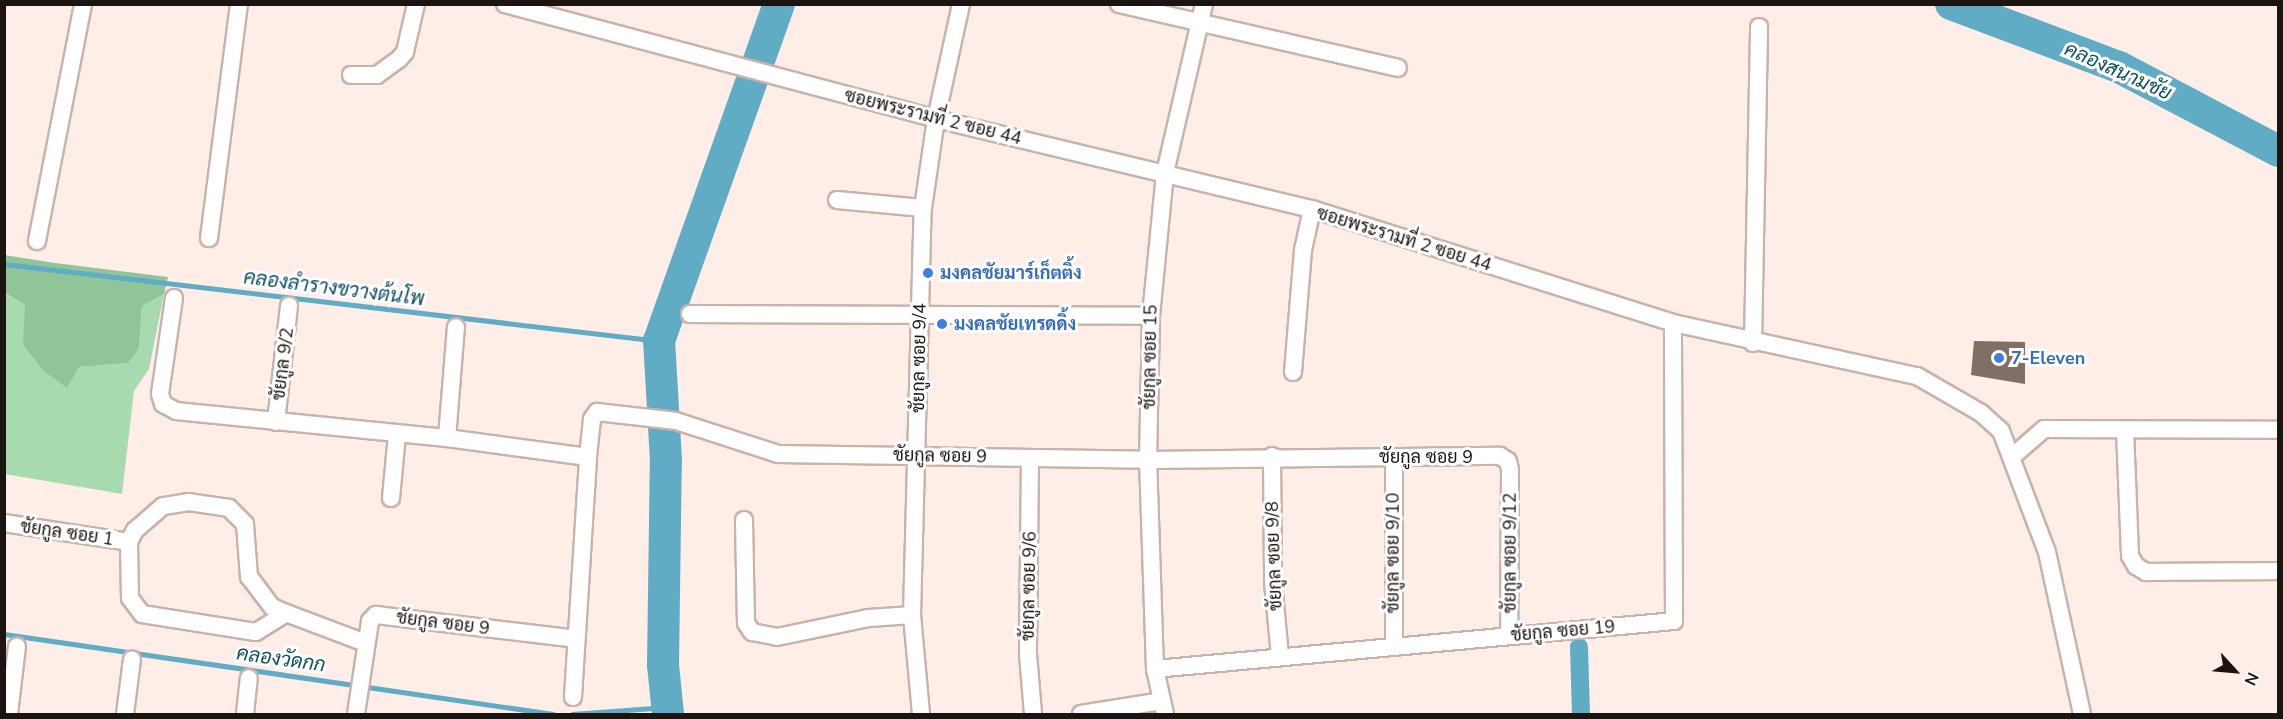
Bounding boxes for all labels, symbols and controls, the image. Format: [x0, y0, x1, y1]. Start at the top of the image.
water label: คลองสนามชัย [2061, 37, 2175, 105]
street label: ซอยพระรามที่ 2 ซอย 44 [842, 85, 1024, 149]
street label: ซอยพระรามที่ 2 ซอย 44 [1314, 202, 1494, 276]
place label: มงคลชัยมาร์เก็ตติ้ง [940, 262, 1082, 284]
water label: คลองลำรางขวางต้นโพ [242, 265, 426, 311]
marker: มงคลชัยมาร์เก็ตติ้ง [921, 266, 935, 280]
street label: ชัยกูล ซอย 9/4 [907, 303, 931, 413]
street label: ชัยกูล ซอย 15 [1138, 304, 1162, 410]
place label: มงคลชัยเทรดดิ้ง [954, 313, 1076, 335]
marker: มงคลชัยเทรดดิ้ง [935, 317, 949, 331]
street label: ชัยกูล 9/2 [268, 326, 298, 402]
place label: 7-Eleven [2011, 347, 2085, 369]
marker: 7-Eleven [1992, 351, 2006, 365]
street label: ชัยกูล ซอย 9 [893, 444, 987, 468]
street label: ชัยกูล ซอย 9 [1379, 446, 1473, 468]
street label: ชัยกูล ซอย 9/10 [1382, 493, 1404, 613]
street label: ชัยกูล ซอย 9/12 [1499, 493, 1521, 613]
street label: ชัยกูล ซอย 9/8 [1261, 501, 1287, 611]
street label: ชัยกูล ซอย 1 [19, 516, 115, 550]
street label: ชัยกูล ซอย 9/6 [1017, 531, 1041, 641]
street label: ชัยกูล ซอย 9 [395, 607, 491, 639]
street label: ชัยกูล ซอย 19 [1510, 616, 1616, 646]
water label: คลองวัดกก [235, 641, 327, 677]
north arrow [2205, 641, 2265, 701]
text: N [2239, 669, 2264, 689]

